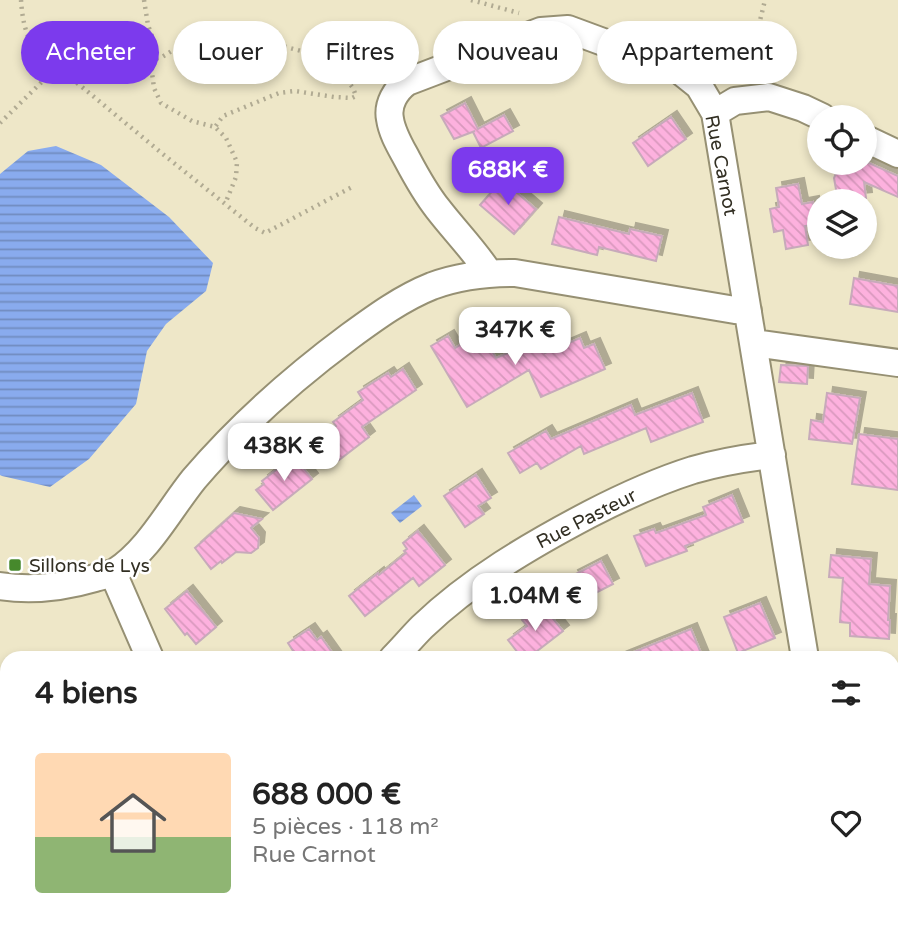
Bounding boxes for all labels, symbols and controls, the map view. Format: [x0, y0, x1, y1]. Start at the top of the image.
chip: Acheter [21, 21, 159, 84]
chip: Louer [173, 21, 287, 84]
chip: Filtres [301, 21, 419, 84]
chip: Nouveau [433, 21, 583, 84]
chip: Appartement [597, 21, 797, 84]
map controls [807, 105, 877, 259]
button: locate [807, 105, 877, 175]
street label: Rue Carnot [700, 113, 742, 217]
pin: 688K € [451, 148, 565, 207]
text: 688K € [468, 156, 548, 184]
button: layers [807, 189, 877, 259]
pin: 347K € [458, 308, 572, 367]
text: 347K € [475, 316, 555, 344]
pin: 438K € [227, 424, 341, 483]
text: 438K € [244, 432, 324, 460]
street label: Rue Pasteur [533, 484, 641, 554]
place label: Sillons de Lys [29, 555, 150, 577]
marker: Sillons de Lys [7, 557, 23, 573]
pin: 1.04M € [470, 574, 600, 633]
text: 1.04M € [488, 582, 582, 610]
icon: filters [827, 674, 865, 712]
text: 4 biens [35, 675, 138, 712]
text: 688 000 € [252, 776, 401, 813]
icon: home [91, 781, 175, 865]
icon: heart [827, 804, 865, 842]
text: 5 pièces · 118 m² [252, 813, 439, 841]
text: Rue Carnot [252, 841, 376, 869]

